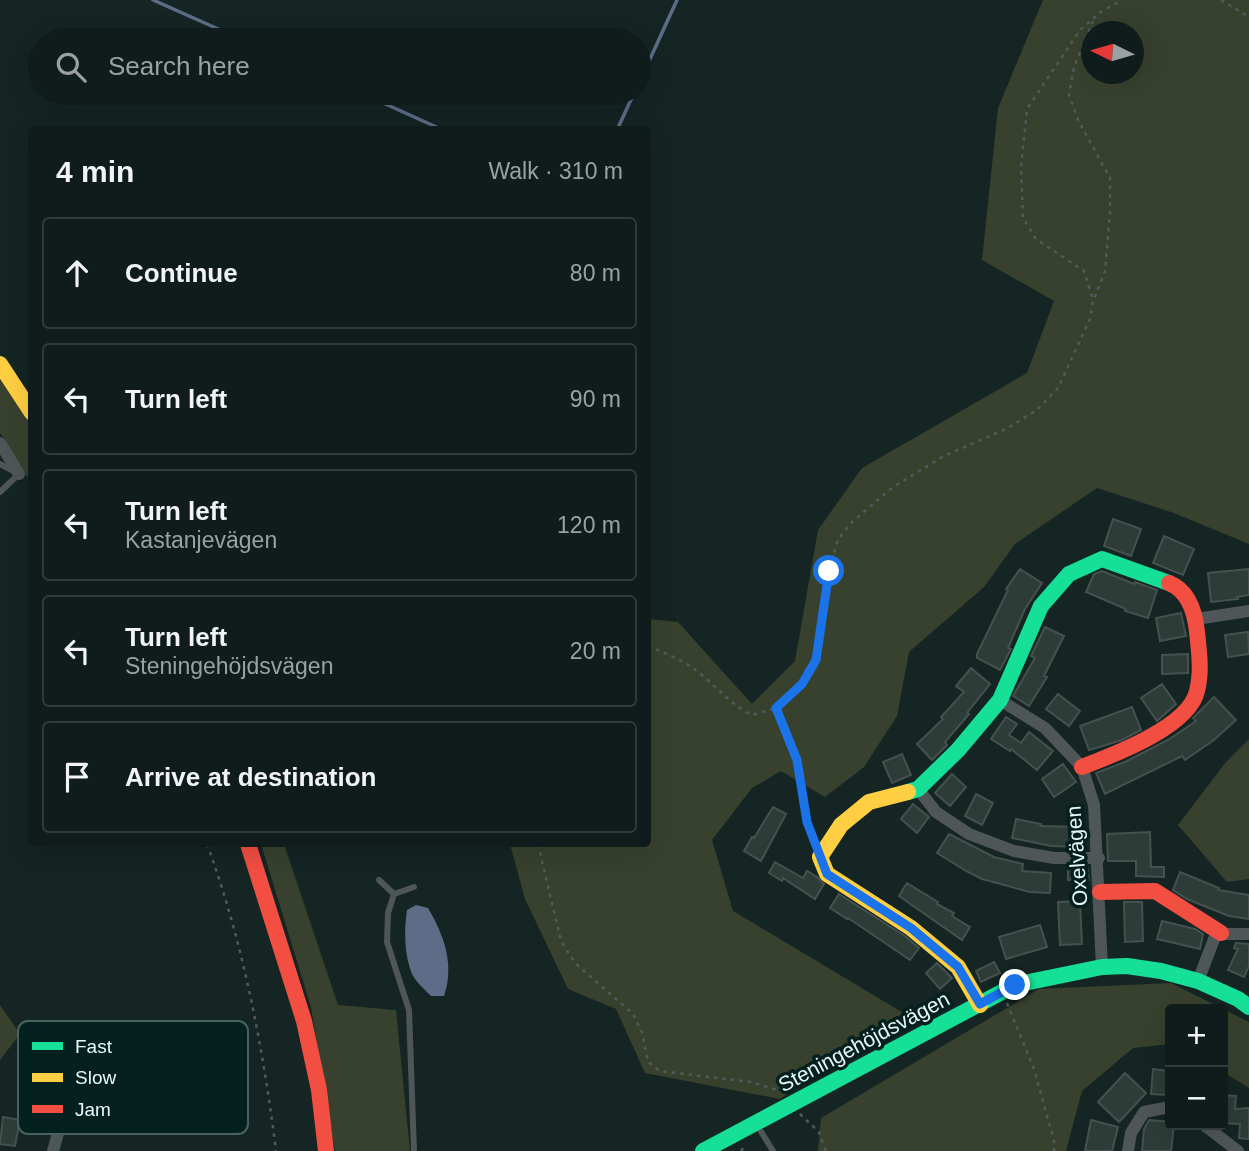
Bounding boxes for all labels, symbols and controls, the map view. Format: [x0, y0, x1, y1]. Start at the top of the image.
north arrow [1081, 21, 1144, 84]
search box [28, 28, 651, 105]
icon: search [52, 48, 90, 86]
text: Search here [108, 51, 250, 81]
text: 4 min [56, 155, 134, 188]
text: Walk · 310 m [488, 158, 623, 184]
icon: ahead [58, 254, 96, 292]
text: Continue [125, 258, 238, 288]
text: 80 m [570, 260, 621, 286]
icon: left [58, 380, 96, 418]
text: Turn left [125, 384, 227, 414]
text: 90 m [570, 386, 621, 412]
text: Turn left [125, 496, 227, 526]
icon: left [58, 506, 96, 544]
text: 120 m [557, 512, 621, 538]
text: Kastanjevägen [125, 527, 277, 553]
route start [813, 555, 844, 586]
text: Turn left [125, 622, 227, 652]
icon: left [58, 632, 96, 670]
text: 20 m [570, 638, 621, 664]
text: Steningehöjdsvägen [125, 653, 333, 679]
icon: arrive [58, 758, 96, 796]
text: Arrive at destination [125, 762, 376, 792]
street label: Oxelvägen [1062, 805, 1091, 907]
route end [999, 969, 1030, 1000]
street label: Steningehöjdsvägen [774, 987, 953, 1096]
map controls [1165, 1004, 1228, 1130]
button: + [1165, 1004, 1228, 1067]
legend [18, 1021, 248, 1134]
text: Fast [75, 1036, 113, 1057]
text: Slow [75, 1067, 116, 1088]
button: − [1165, 1067, 1228, 1130]
text: Jam [75, 1099, 111, 1120]

